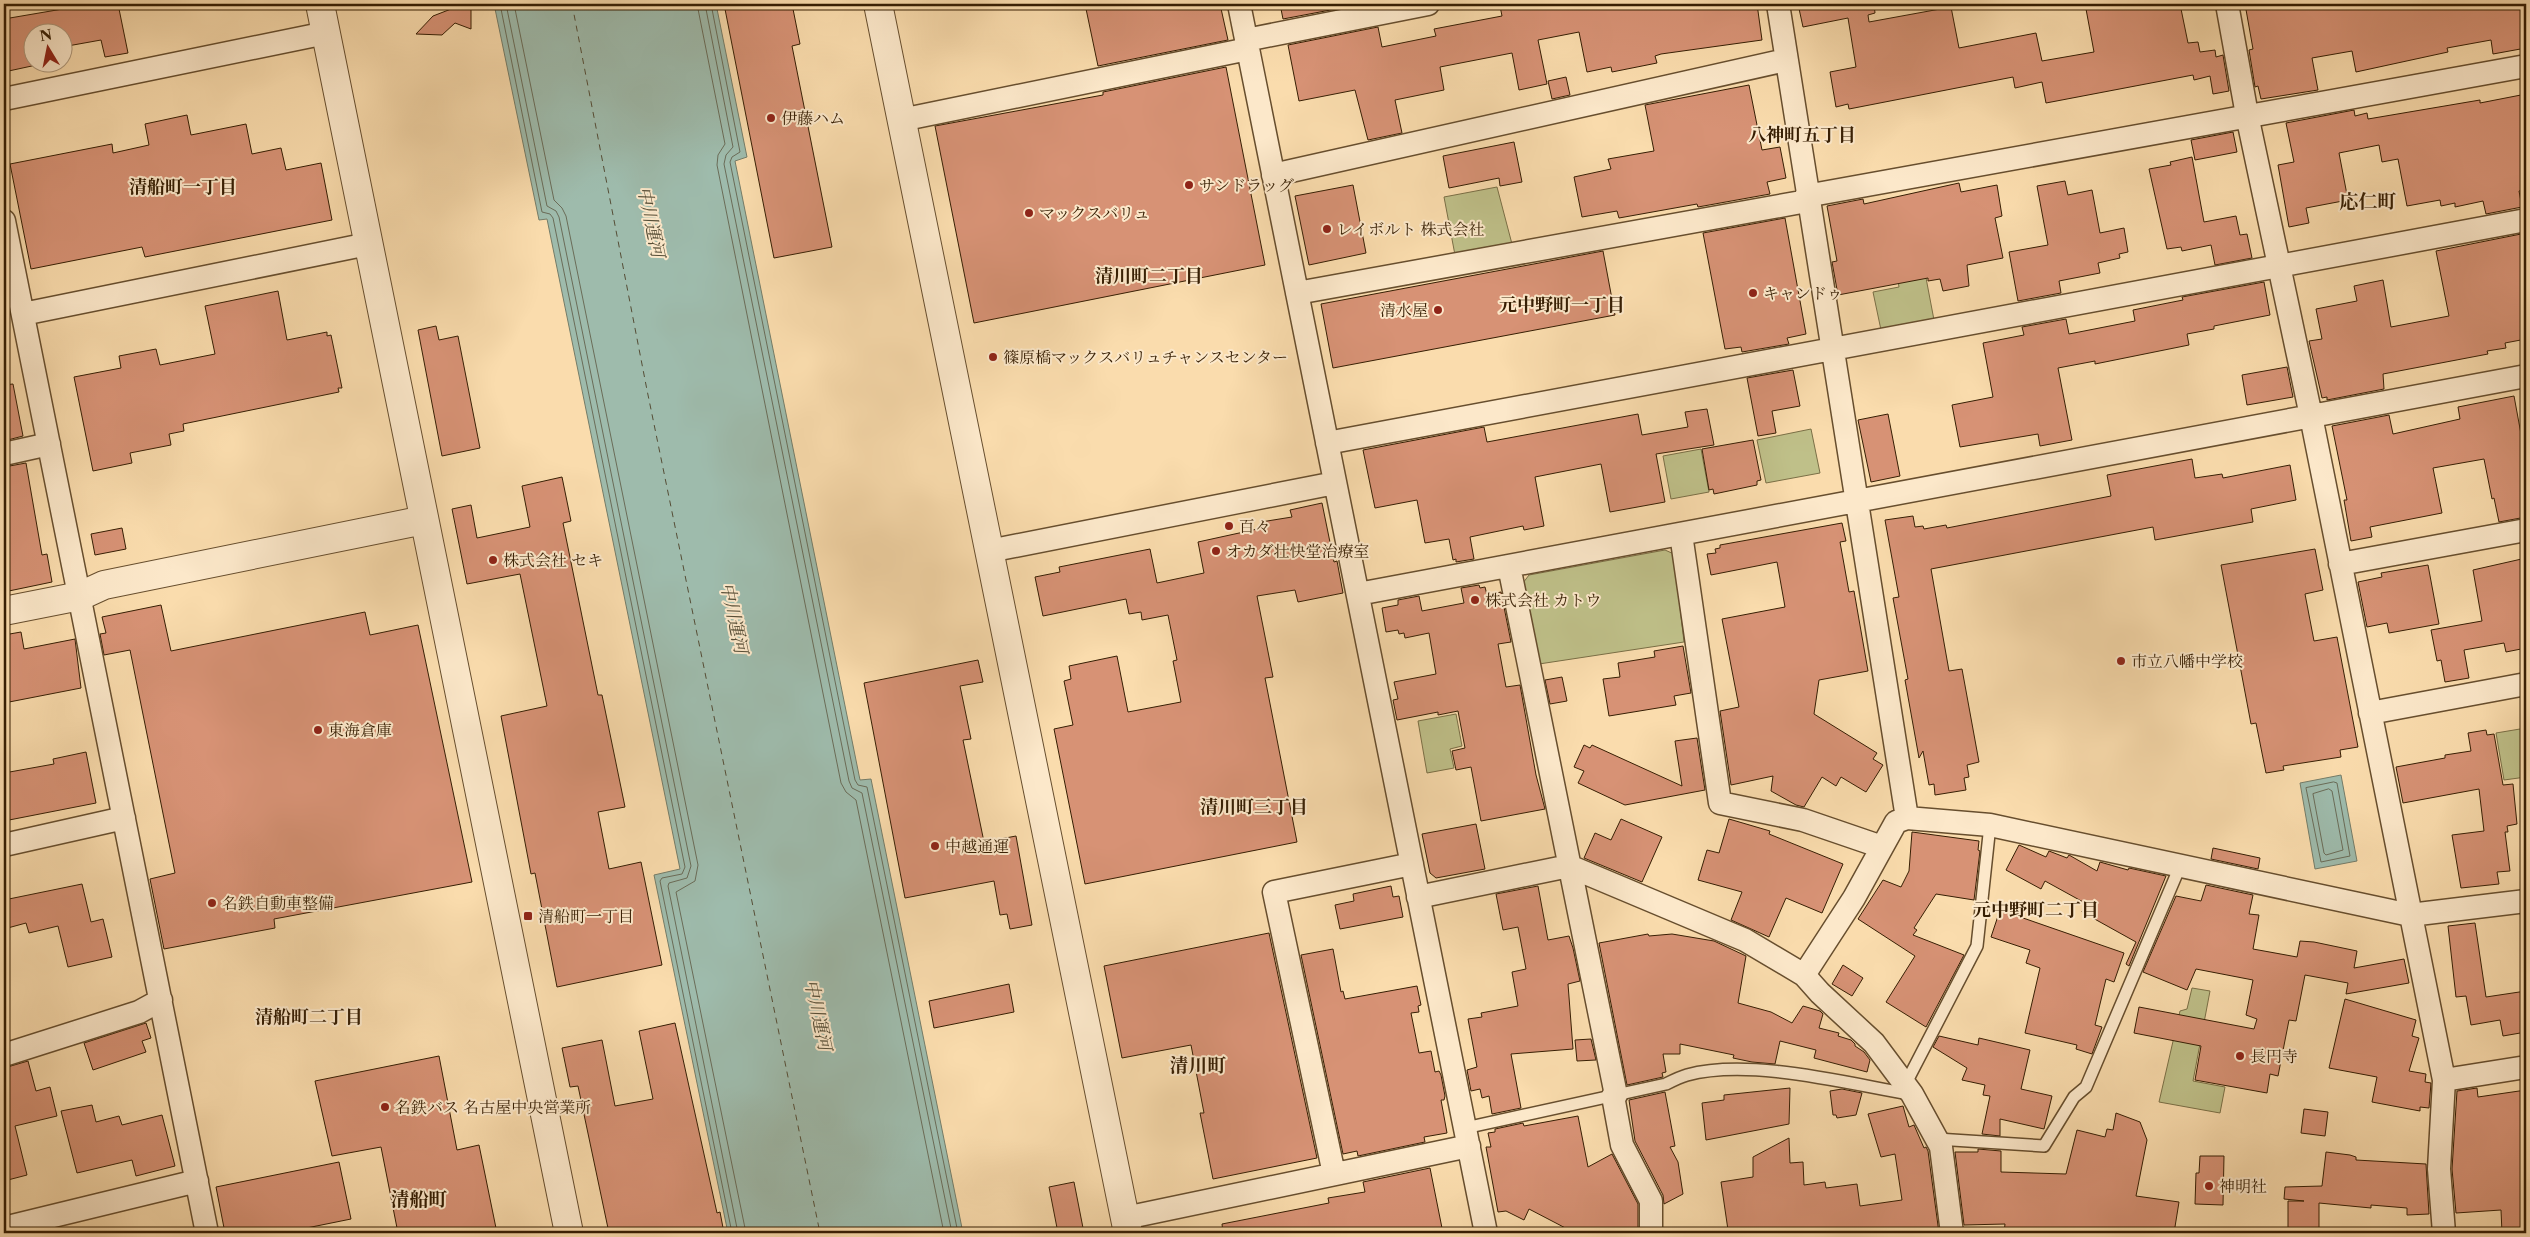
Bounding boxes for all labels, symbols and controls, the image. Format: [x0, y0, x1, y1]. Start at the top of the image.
north arrow [22, 22, 72, 72]
text: N [38, 25, 53, 45]
place label: 伊藤ハム [781, 108, 845, 128]
marker: 伊藤ハム [765, 112, 777, 124]
district label: 八神町五丁目 [1748, 124, 1856, 146]
place label: サンドラッグ [1199, 175, 1294, 195]
district label: 清船町一丁目 [129, 176, 237, 198]
marker: サンドラッグ [1183, 179, 1195, 191]
water label: 中川運河 [633, 184, 670, 262]
district label: 応仁町 [2339, 190, 2397, 213]
place label: マックスバリュ [1039, 203, 1150, 223]
marker: マックスバリュ [1023, 207, 1035, 219]
place label: レイボルト 株式会社 [1337, 219, 1484, 239]
marker: レイボルト 株式会社 [1321, 223, 1333, 235]
district label: 清川町二丁目 [1095, 265, 1203, 287]
place label: キャンドゥ [1763, 283, 1843, 303]
marker: キャンドゥ [1747, 287, 1759, 299]
district label: 元中野町一丁目 [1499, 294, 1625, 316]
place label: 清水屋 [1380, 300, 1428, 320]
marker: 清水屋 [1432, 304, 1444, 316]
place label: 篠原橋マックスバリュチャンスセンター [1003, 347, 1288, 367]
marker: 篠原橋マックスバリュチャンスセンター [987, 351, 999, 363]
place label: 百々 [1239, 516, 1271, 536]
marker: 百々 [1223, 520, 1235, 532]
place label: オカダ壮快堂治療室 [1226, 541, 1370, 561]
marker: オカダ壮快堂治療室 [1210, 545, 1222, 557]
place label: 株式会社 セキ [503, 550, 603, 570]
marker: 株式会社 セキ [487, 554, 499, 566]
water label: 中川運河 [716, 580, 753, 658]
place label: 株式会社 カトウ [1485, 590, 1601, 610]
marker: 株式会社 カトウ [1469, 594, 1481, 606]
place label: 市立八幡中学校 [2131, 651, 2243, 671]
marker: 市立八幡中学校 [2115, 655, 2127, 667]
place label: 東海倉庫 [328, 720, 392, 740]
marker: 東海倉庫 [312, 724, 324, 736]
district label: 清川町三丁目 [1200, 796, 1308, 818]
place label: 中越通運 [945, 836, 1009, 856]
marker: 中越通運 [929, 840, 941, 852]
place label: 名鉄自動車整備 [222, 893, 334, 913]
marker: 名鉄自動車整備 [206, 897, 218, 909]
district label: 元中野町二丁目 [1973, 899, 2099, 921]
place label: 清船町一丁目 [538, 906, 634, 926]
marker: 清船町一丁目 [522, 910, 534, 922]
water label: 中川運河 [800, 977, 837, 1055]
district label: 清船町二丁目 [255, 1006, 363, 1028]
place label: 長円寺 [2250, 1046, 2298, 1066]
marker: 長円寺 [2234, 1050, 2246, 1062]
district label: 清川町 [1169, 1054, 1227, 1077]
place label: 名鉄バス 名古屋中央営業所 [395, 1097, 591, 1117]
marker: 名鉄バス 名古屋中央営業所 [379, 1101, 391, 1113]
place label: 神明社 [2219, 1176, 2267, 1196]
marker: 神明社 [2203, 1180, 2215, 1192]
district label: 清船町 [390, 1188, 448, 1211]

